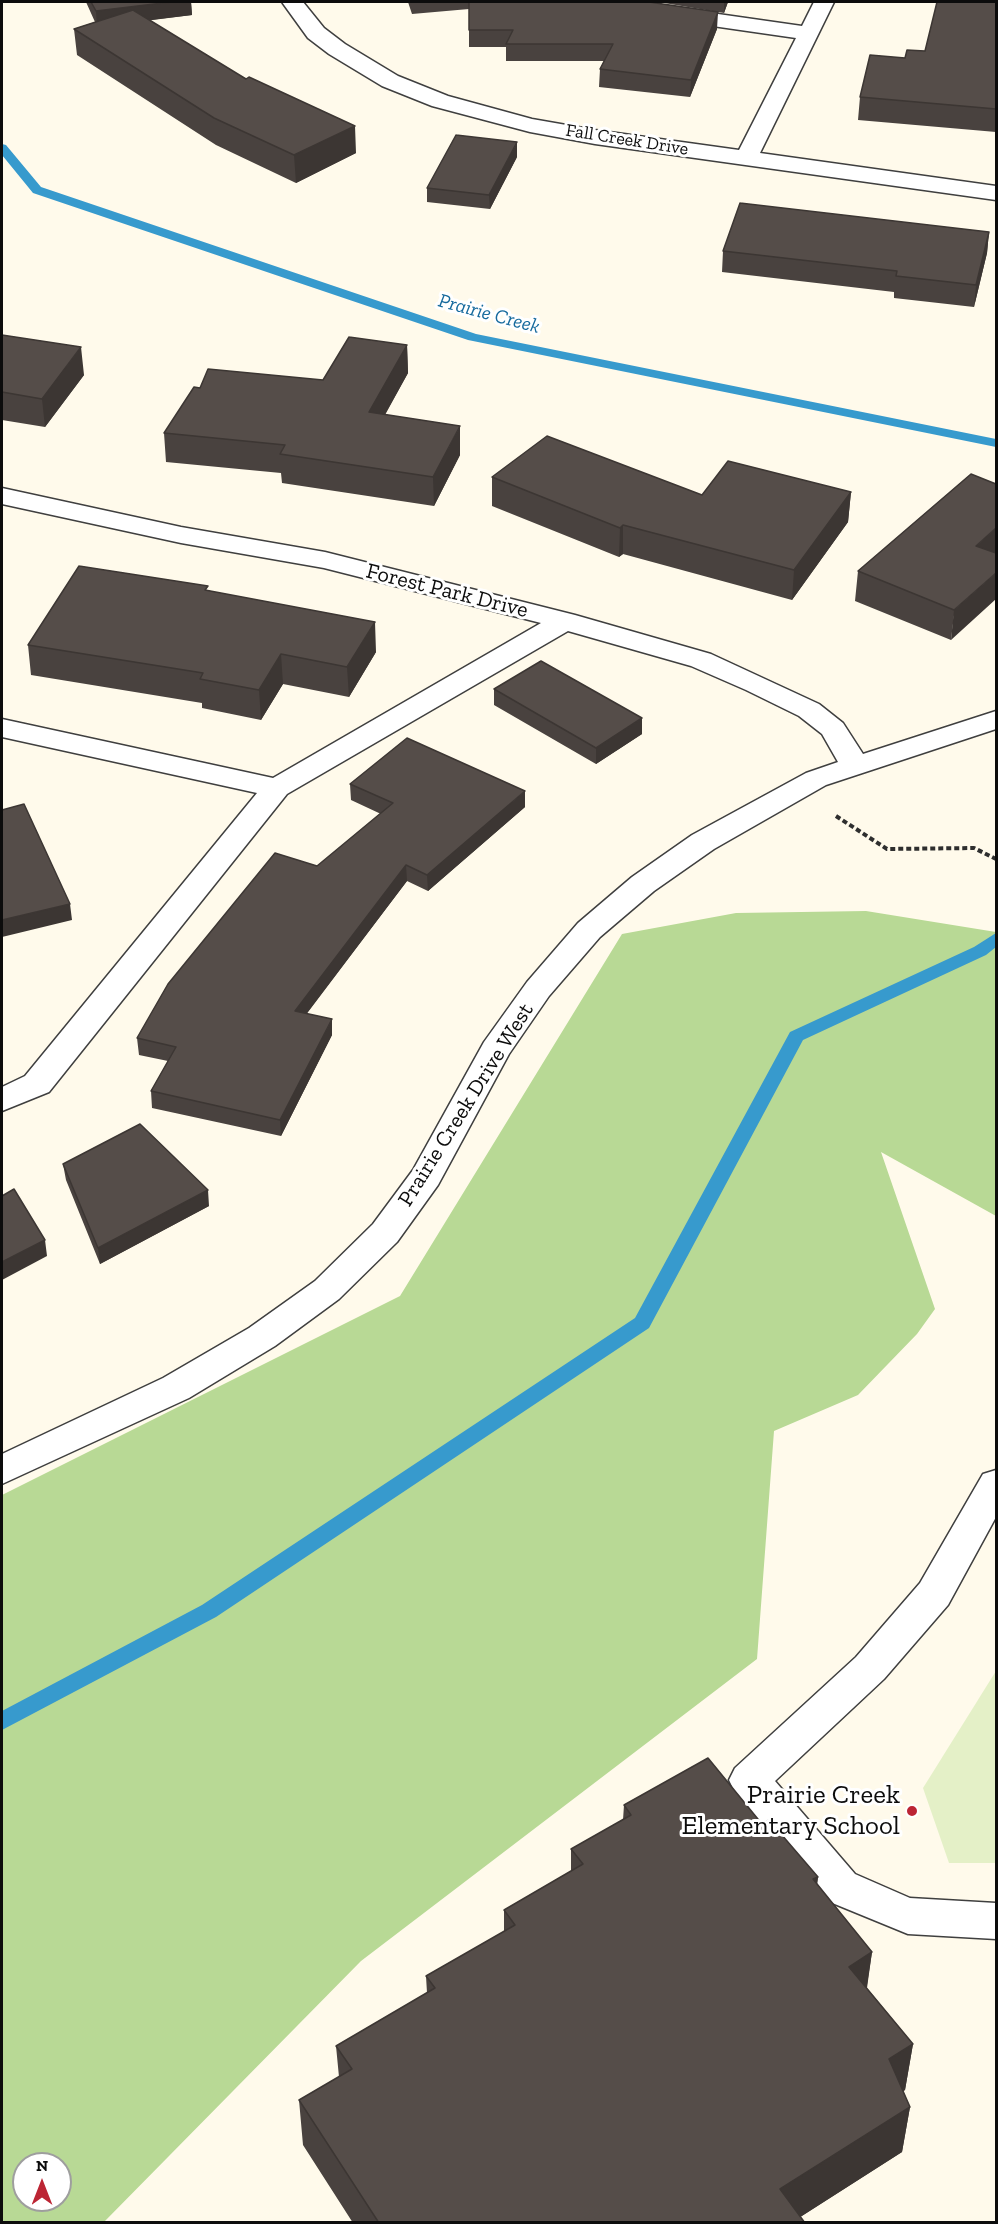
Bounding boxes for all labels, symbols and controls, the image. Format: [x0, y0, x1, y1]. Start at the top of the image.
street label: Fall Creek Drive [564, 120, 690, 160]
water label: Prairie Creek [436, 289, 542, 339]
street label: Forest Park Drive [363, 558, 531, 624]
street label: Prairie Creek Drive West [393, 999, 539, 1211]
place label: Prairie Creek Elementary School [682, 1779, 900, 1842]
marker: Prairie Creek Elementary School [905, 1804, 919, 1818]
north arrow [12, 2152, 72, 2212]
text: N [36, 2156, 48, 2175]

